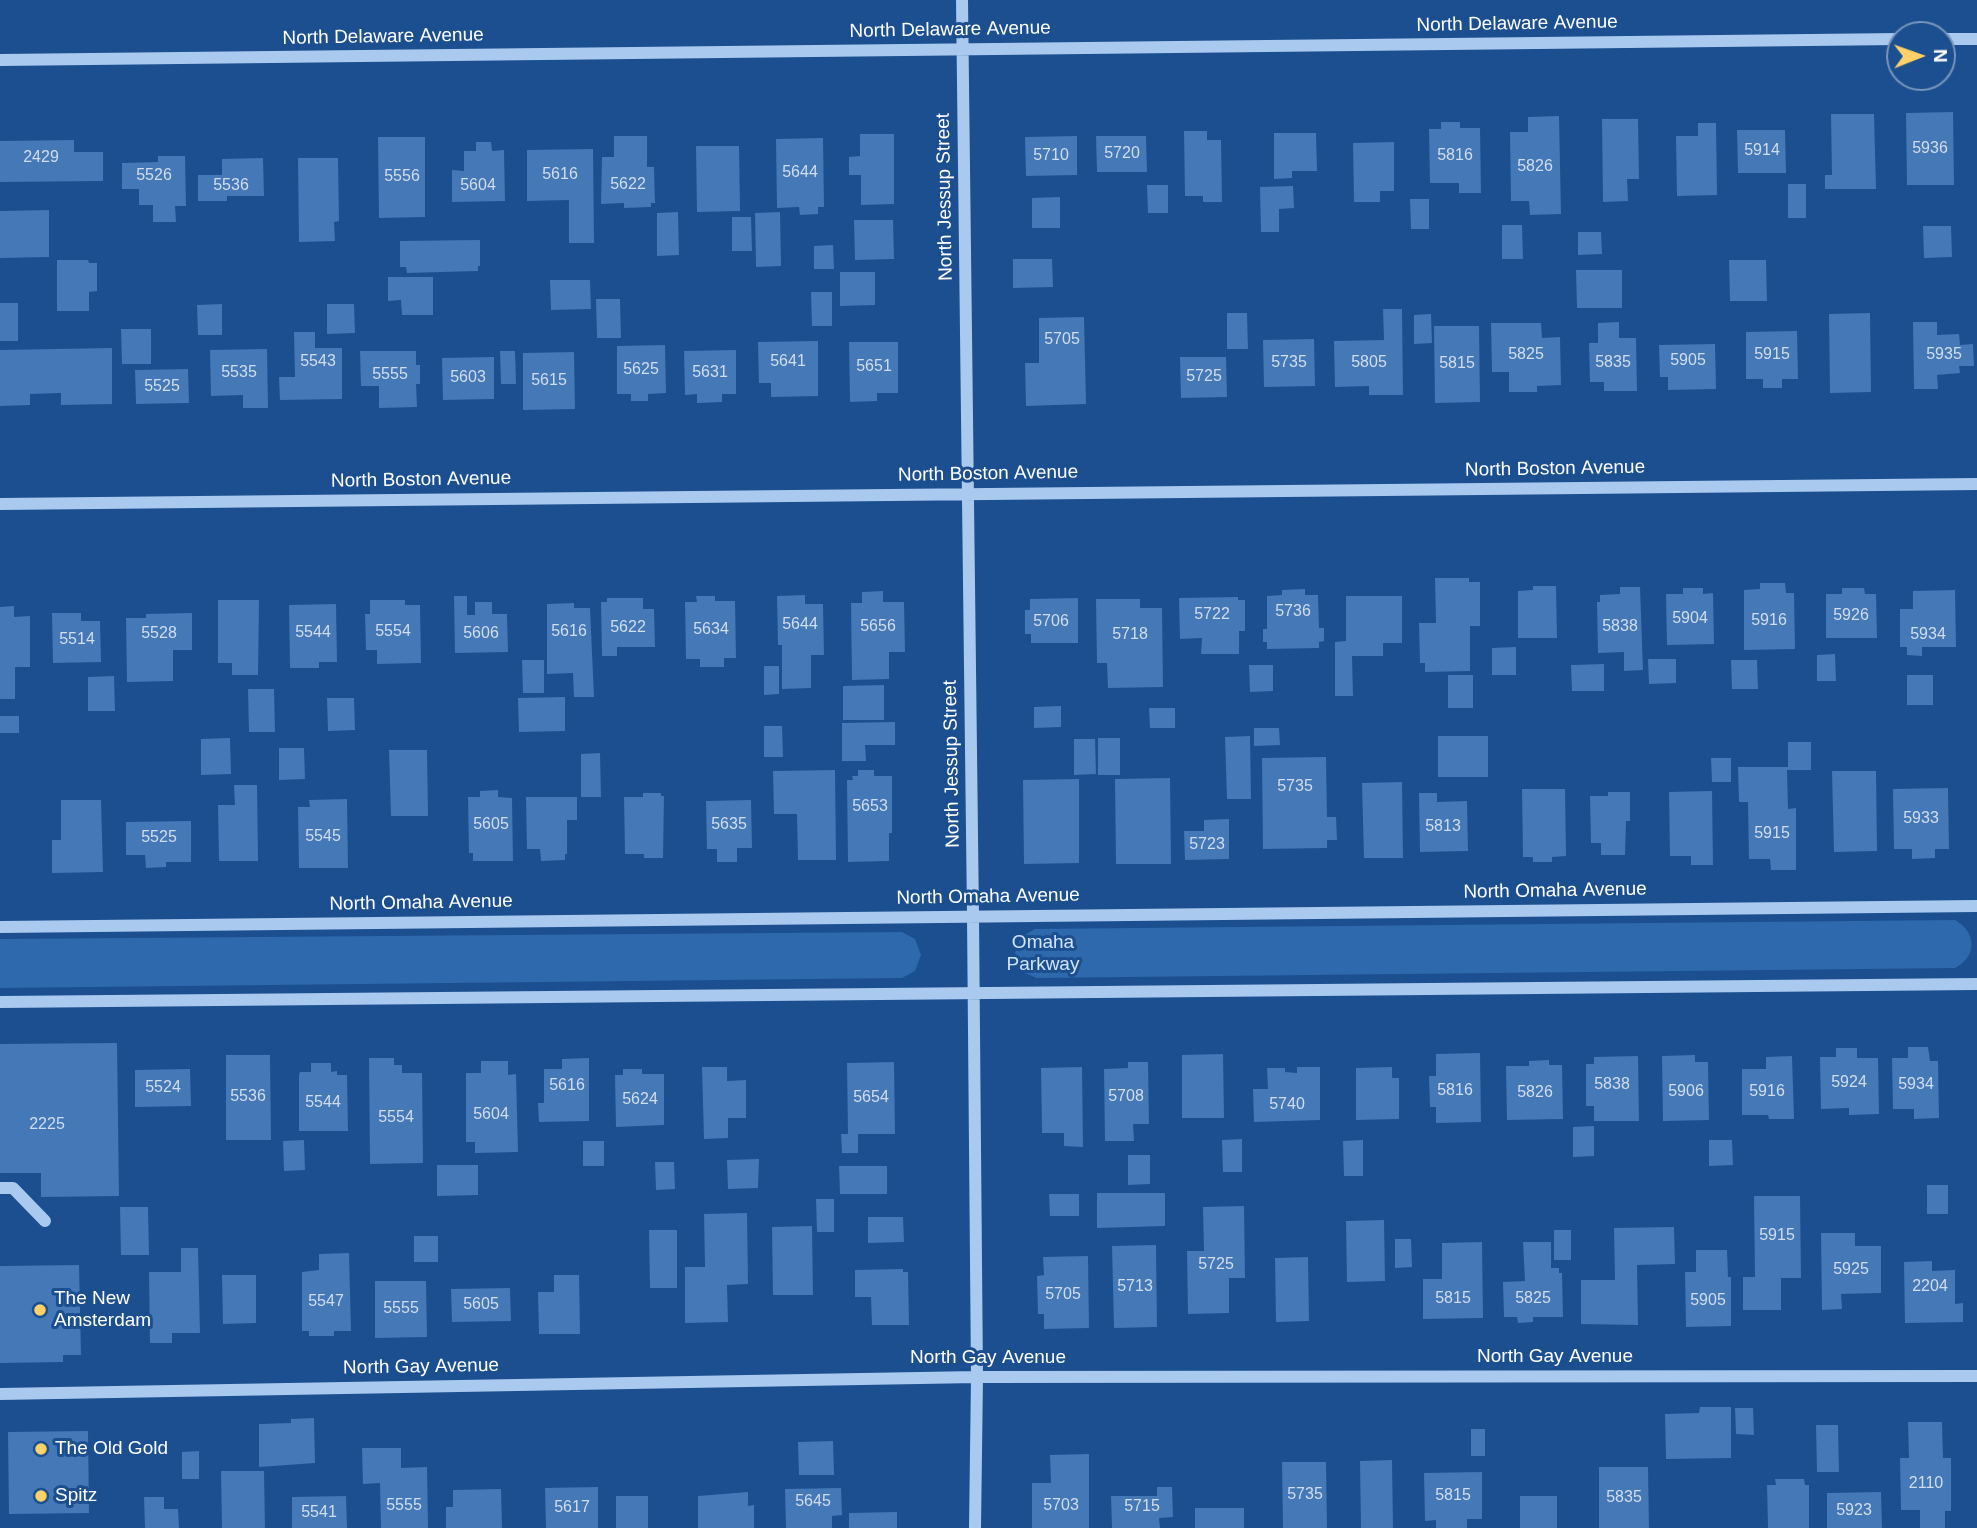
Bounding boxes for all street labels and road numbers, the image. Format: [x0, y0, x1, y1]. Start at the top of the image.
street label: North Delaware Avenue [1416, 11, 1618, 37]
street label: North Delaware Avenue [849, 17, 1051, 43]
street label: North Delaware Avenue [282, 24, 484, 50]
street label: North Jessup Street [932, 113, 958, 281]
street label: North Boston Avenue [1465, 456, 1645, 482]
street label: North Boston Avenue [898, 461, 1078, 487]
street label: North Boston Avenue [331, 467, 511, 493]
street label: North Jessup Street [939, 680, 965, 848]
street label: North Omaha Avenue [1463, 878, 1647, 904]
street label: North Omaha Avenue [896, 884, 1080, 910]
street label: North Omaha Avenue [329, 890, 513, 916]
street label: North Gay Avenue [1477, 1346, 1633, 1368]
street label: North Gay Avenue [910, 1347, 1066, 1369]
street label: North Gay Avenue [343, 1354, 499, 1380]

